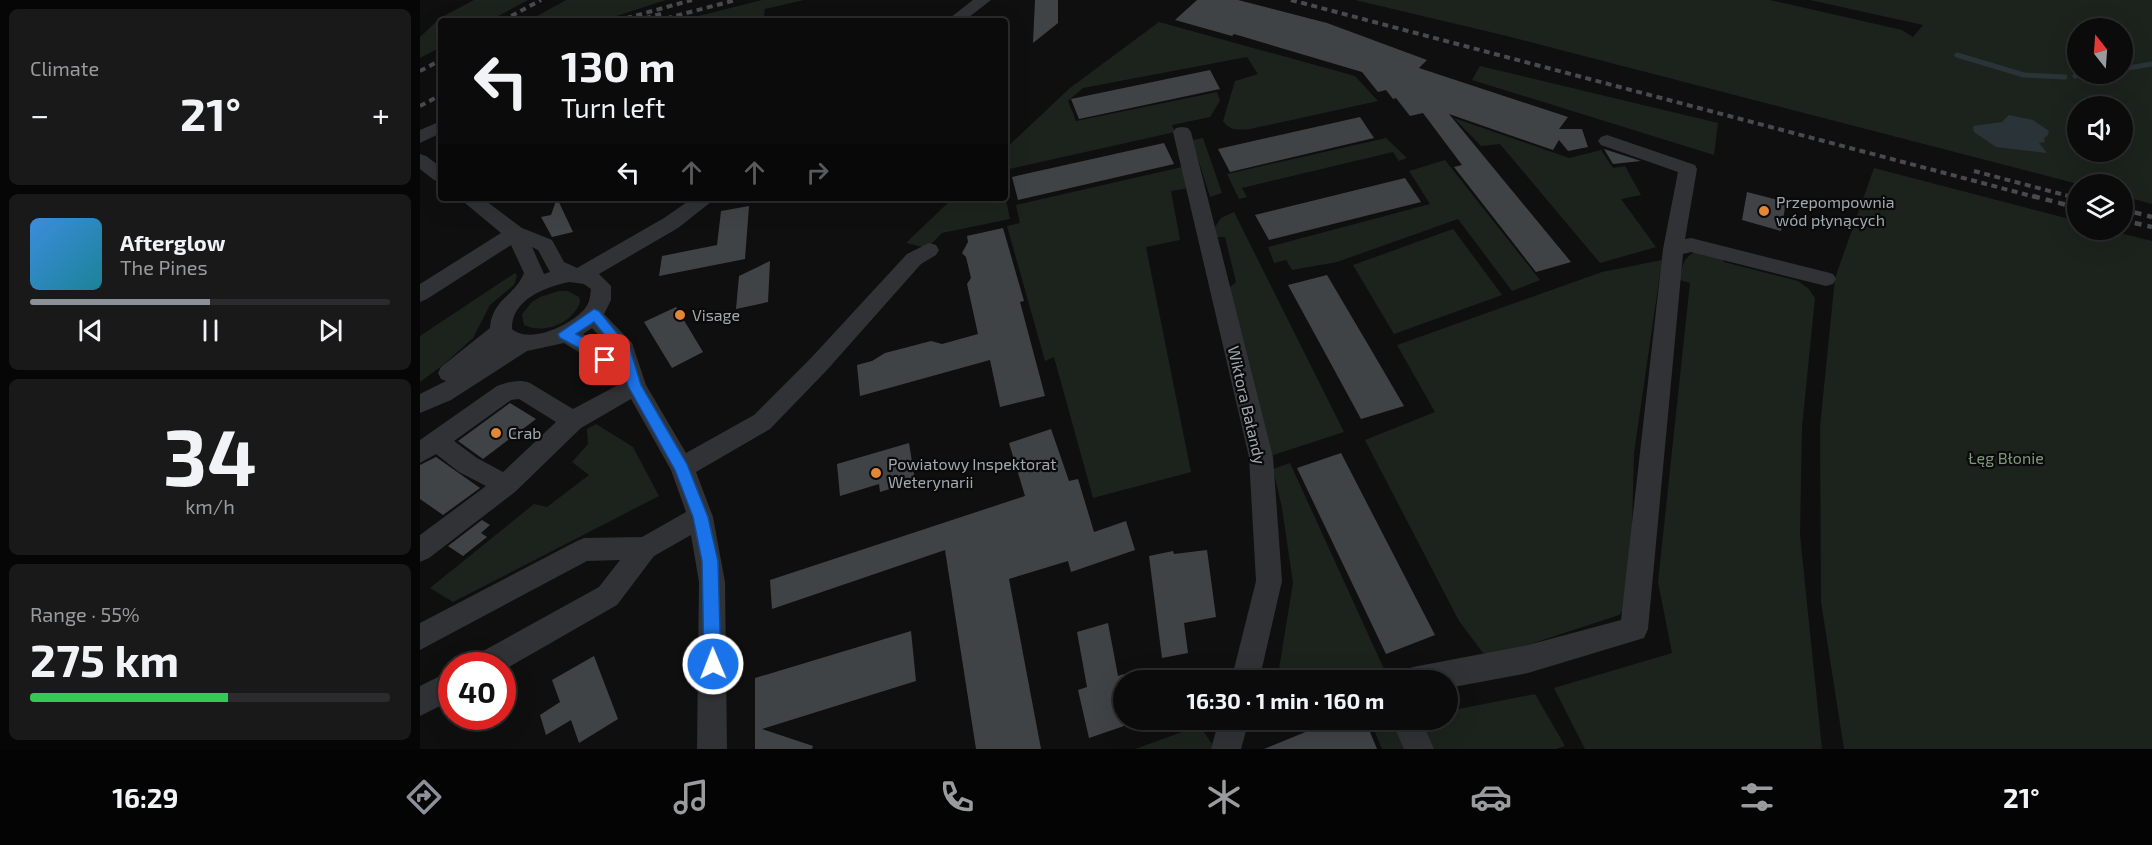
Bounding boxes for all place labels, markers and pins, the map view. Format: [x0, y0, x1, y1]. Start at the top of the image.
place label: Przepompownia wód płynących [1776, 192, 1895, 229]
marker: Przepompownia wód płynących [1757, 204, 1771, 218]
place label: Visage [692, 305, 740, 324]
marker: Visage [673, 308, 687, 322]
pin [579, 334, 630, 385]
place label: Crab [508, 423, 541, 442]
marker: Crab [489, 426, 503, 440]
place label: Powiatowy Inspektorat Weterynarii [888, 454, 1056, 491]
marker: Powiatowy Inspektorat Weterynarii [869, 466, 883, 480]

